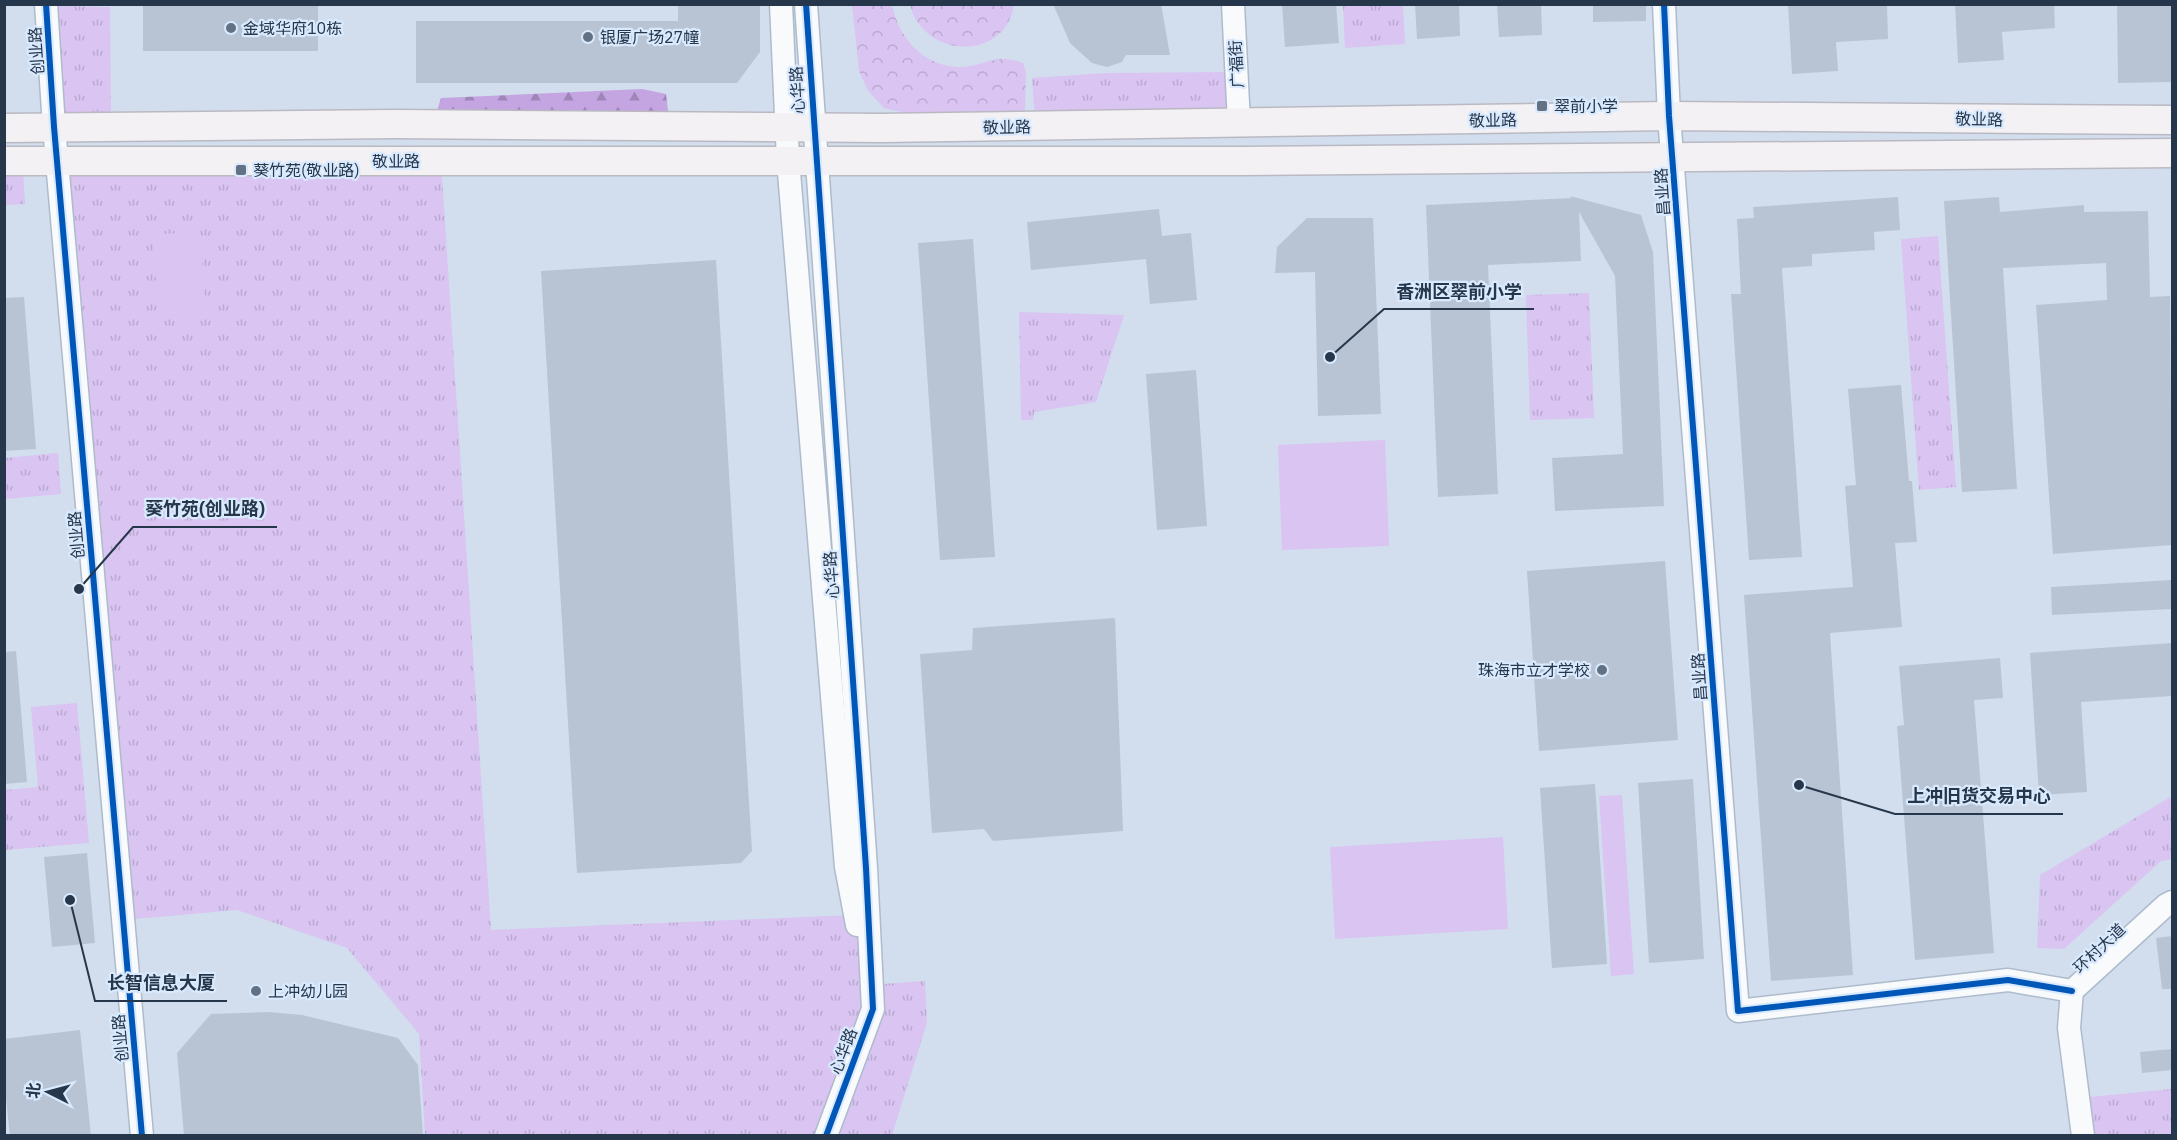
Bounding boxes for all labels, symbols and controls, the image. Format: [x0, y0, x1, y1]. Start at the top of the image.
place label: 金域华府10栋 [243, 18, 342, 38]
marker: 金域华府10栋 [224, 21, 238, 35]
street label: 创业路 [24, 26, 48, 76]
place label: 银厦广场27幢 [600, 27, 699, 47]
marker: 银厦广场27幢 [581, 30, 595, 44]
street label: 广福街 [1225, 40, 1247, 88]
street label: 心华路 [786, 66, 808, 114]
place label: 翠前小学 [1554, 96, 1618, 116]
marker: 翠前小学 [1535, 99, 1549, 113]
street label: 敬业路 [1955, 109, 2003, 129]
street label: 敬业路 [1469, 110, 1517, 130]
street label: 敬业路 [983, 117, 1031, 137]
street label: 敬业路 [372, 151, 420, 171]
place label: 葵竹苑(敬业路) [253, 160, 360, 180]
marker: 葵竹苑(敬业路) [234, 163, 248, 177]
street label: 昌业路 [1650, 167, 1674, 217]
callout: 香洲区翠前小学 [1384, 273, 1534, 309]
text: 香洲区翠前小学 [1396, 280, 1522, 303]
callout: 葵竹苑(创业路) [133, 491, 277, 527]
text: 葵竹苑(创业路) [145, 497, 265, 520]
street label: 创业路 [64, 510, 88, 560]
street label: 心华路 [819, 550, 843, 600]
street label: 昌业路 [1687, 652, 1711, 702]
place label: 珠海市立才学校 [1478, 660, 1590, 680]
marker: 珠海市立才学校 [1595, 663, 1609, 677]
callout: 上冲旧货交易中心 [1895, 778, 2063, 814]
text: 上冲旧货交易中心 [1907, 784, 2051, 807]
street label: 环村大道 [2069, 919, 2129, 977]
callout: 长智信息大厦 [95, 965, 227, 1001]
text: 长智信息大厦 [107, 971, 215, 994]
place label: 上冲幼儿园 [268, 981, 348, 1001]
marker: 上冲幼儿园 [249, 984, 263, 998]
street label: 创业路 [108, 1013, 132, 1063]
street label: 心华路 [825, 1025, 861, 1077]
north arrow [18, 1062, 78, 1122]
text: 北 [22, 1081, 44, 1099]

